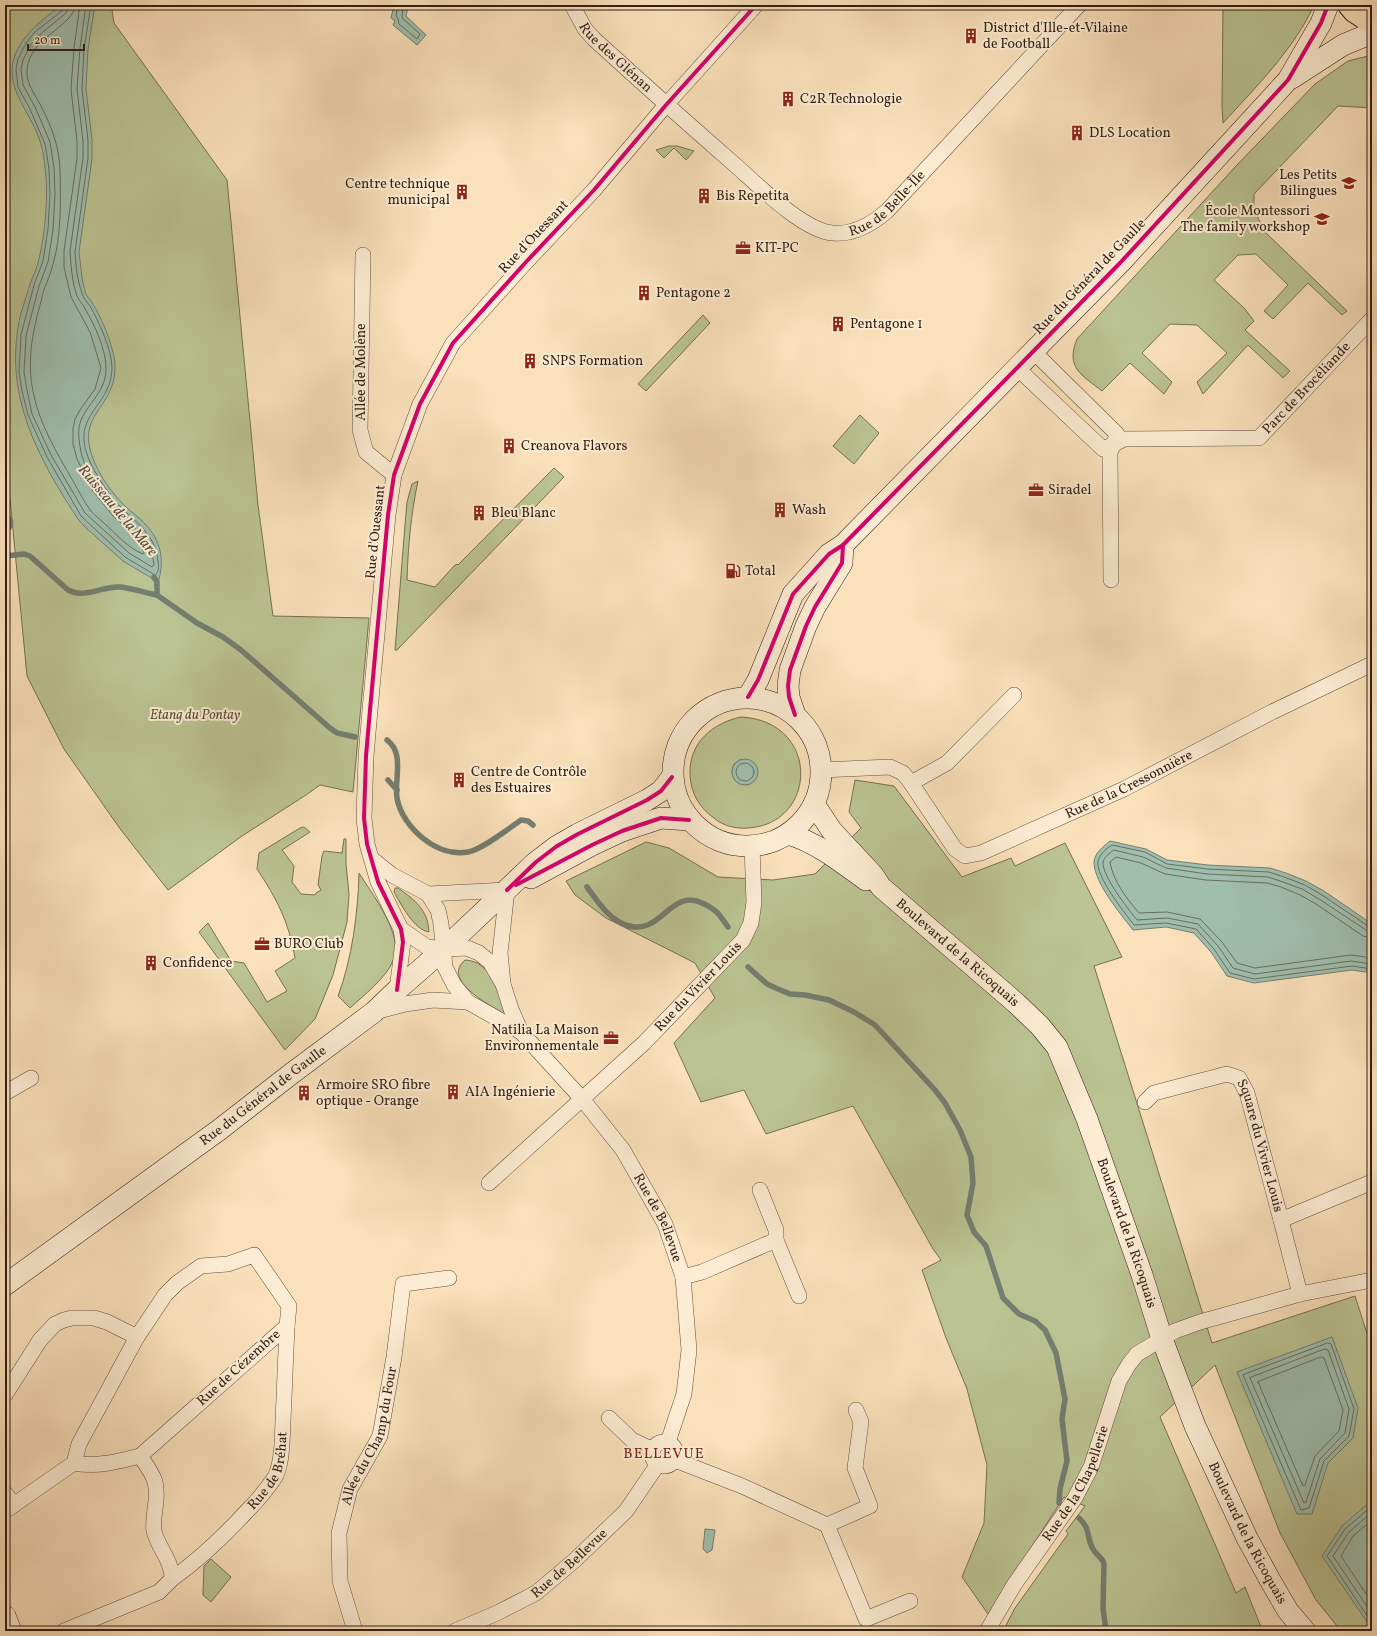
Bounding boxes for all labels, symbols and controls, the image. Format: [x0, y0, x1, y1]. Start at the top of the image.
street label: Rue des Glénan [574, 19, 657, 97]
place label: District d'Ille-et-Vilaine de Football [983, 19, 1128, 54]
scale bar [28, 26, 84, 52]
building icon: District d'Ille-et-Vilaine de Football [962, 27, 980, 45]
text: 20 m [34, 33, 61, 49]
building icon: C2R Technologie [779, 90, 797, 108]
place label: C2R Technologie [800, 90, 902, 109]
building icon: DLS Location [1068, 124, 1086, 142]
place label: DLS Location [1089, 124, 1171, 143]
street label: Rue de Belle-Île [847, 166, 930, 241]
place label: Les Petits Bilingues [1279, 166, 1337, 201]
school or university icon: Les Petits Bilingues [1340, 174, 1358, 192]
place label: Centre technique municipal [345, 175, 450, 210]
building icon: Centre technique municipal [453, 183, 471, 201]
building icon: Bis Repetita [695, 187, 713, 205]
place label: Bis Repetita [716, 187, 789, 206]
street label: Rue d'Ouessant [495, 196, 573, 278]
place label: École Montessori The family workshop [1181, 202, 1310, 237]
school or university icon: École Montessori The family workshop [1313, 210, 1331, 228]
street label: Rue du Général de Gaulle [1029, 215, 1151, 339]
office icon: KIT-PC [734, 239, 752, 257]
place label: KIT-PC [755, 239, 799, 258]
building icon: Pentagone 2 [635, 284, 653, 302]
place label: Pentagone 2 [656, 284, 731, 303]
building icon: Pentagone 1 [829, 315, 847, 333]
place label: Pentagone 1 [850, 315, 923, 334]
street label: Allée de Molène [352, 323, 371, 421]
street label: Parc de Brocéliande [1258, 337, 1355, 438]
building icon: SNPS Formation [521, 352, 539, 370]
place label: SNPS Formation [542, 352, 643, 371]
building icon: Creanova Flavors [500, 437, 518, 455]
place label: Creanova Flavors [521, 437, 628, 456]
water label: Ruisseau de la Mare [72, 461, 162, 562]
office icon: Siradel [1027, 481, 1045, 499]
place label: Siradel [1048, 481, 1092, 500]
street label: Rue d'Ouessant [362, 484, 390, 580]
building icon: Wash [771, 501, 789, 519]
place label: Wash [792, 501, 826, 520]
building icon: Bleu Blanc [470, 504, 488, 522]
place label: Bleu Blanc [491, 504, 556, 523]
fuel station icon: Total [724, 562, 742, 580]
place label: Total [745, 562, 776, 581]
park label: Etang du Pontay [150, 706, 241, 725]
street label: Rue de la Cressonnière [1062, 745, 1196, 824]
place label: Centre de Contrôle des Estuaires [471, 763, 587, 798]
building icon: Centre de Contrôle des Estuaires [450, 771, 468, 789]
street label: Boulevard de la Ricoquais [892, 894, 1023, 1011]
office icon: BURO Club [253, 935, 271, 953]
place label: BURO Club [274, 935, 344, 954]
street label: Rue du Vivier Louis [650, 937, 746, 1036]
building icon: Confidence [142, 954, 160, 972]
place label: Confidence [163, 954, 233, 973]
place label: Natilia La Maison Environnementale [484, 1021, 599, 1056]
office icon: Natilia La Maison Environnementale [602, 1029, 620, 1047]
street label: Rue du Général de Gaulle [196, 1041, 331, 1150]
place label: Armoire SRO fibre optique - Orange [316, 1076, 431, 1111]
street label: Square du Vivier Louis [1232, 1076, 1288, 1214]
building icon: AIA Ingénierie [444, 1083, 462, 1101]
place label: AIA Ingénierie [465, 1083, 556, 1102]
building icon: Armoire SRO fibre optique - Orange [295, 1084, 313, 1102]
street label: Boulevard de la Ricoquais [1092, 1155, 1161, 1310]
street label: Rue de Bellevue [629, 1170, 687, 1265]
street label: Rue de Cézembre [193, 1325, 285, 1411]
street label: Allée du Champ du Four [337, 1365, 402, 1507]
street label: Rue de la Chapellerie [1038, 1423, 1113, 1545]
street label: Rue de Bréhat [243, 1431, 292, 1514]
district label: BELLEVUE [623, 1444, 705, 1465]
street label: Boulevard de la Ricoquais [1203, 1459, 1292, 1608]
street label: Rue de Bellevue [527, 1524, 612, 1603]

